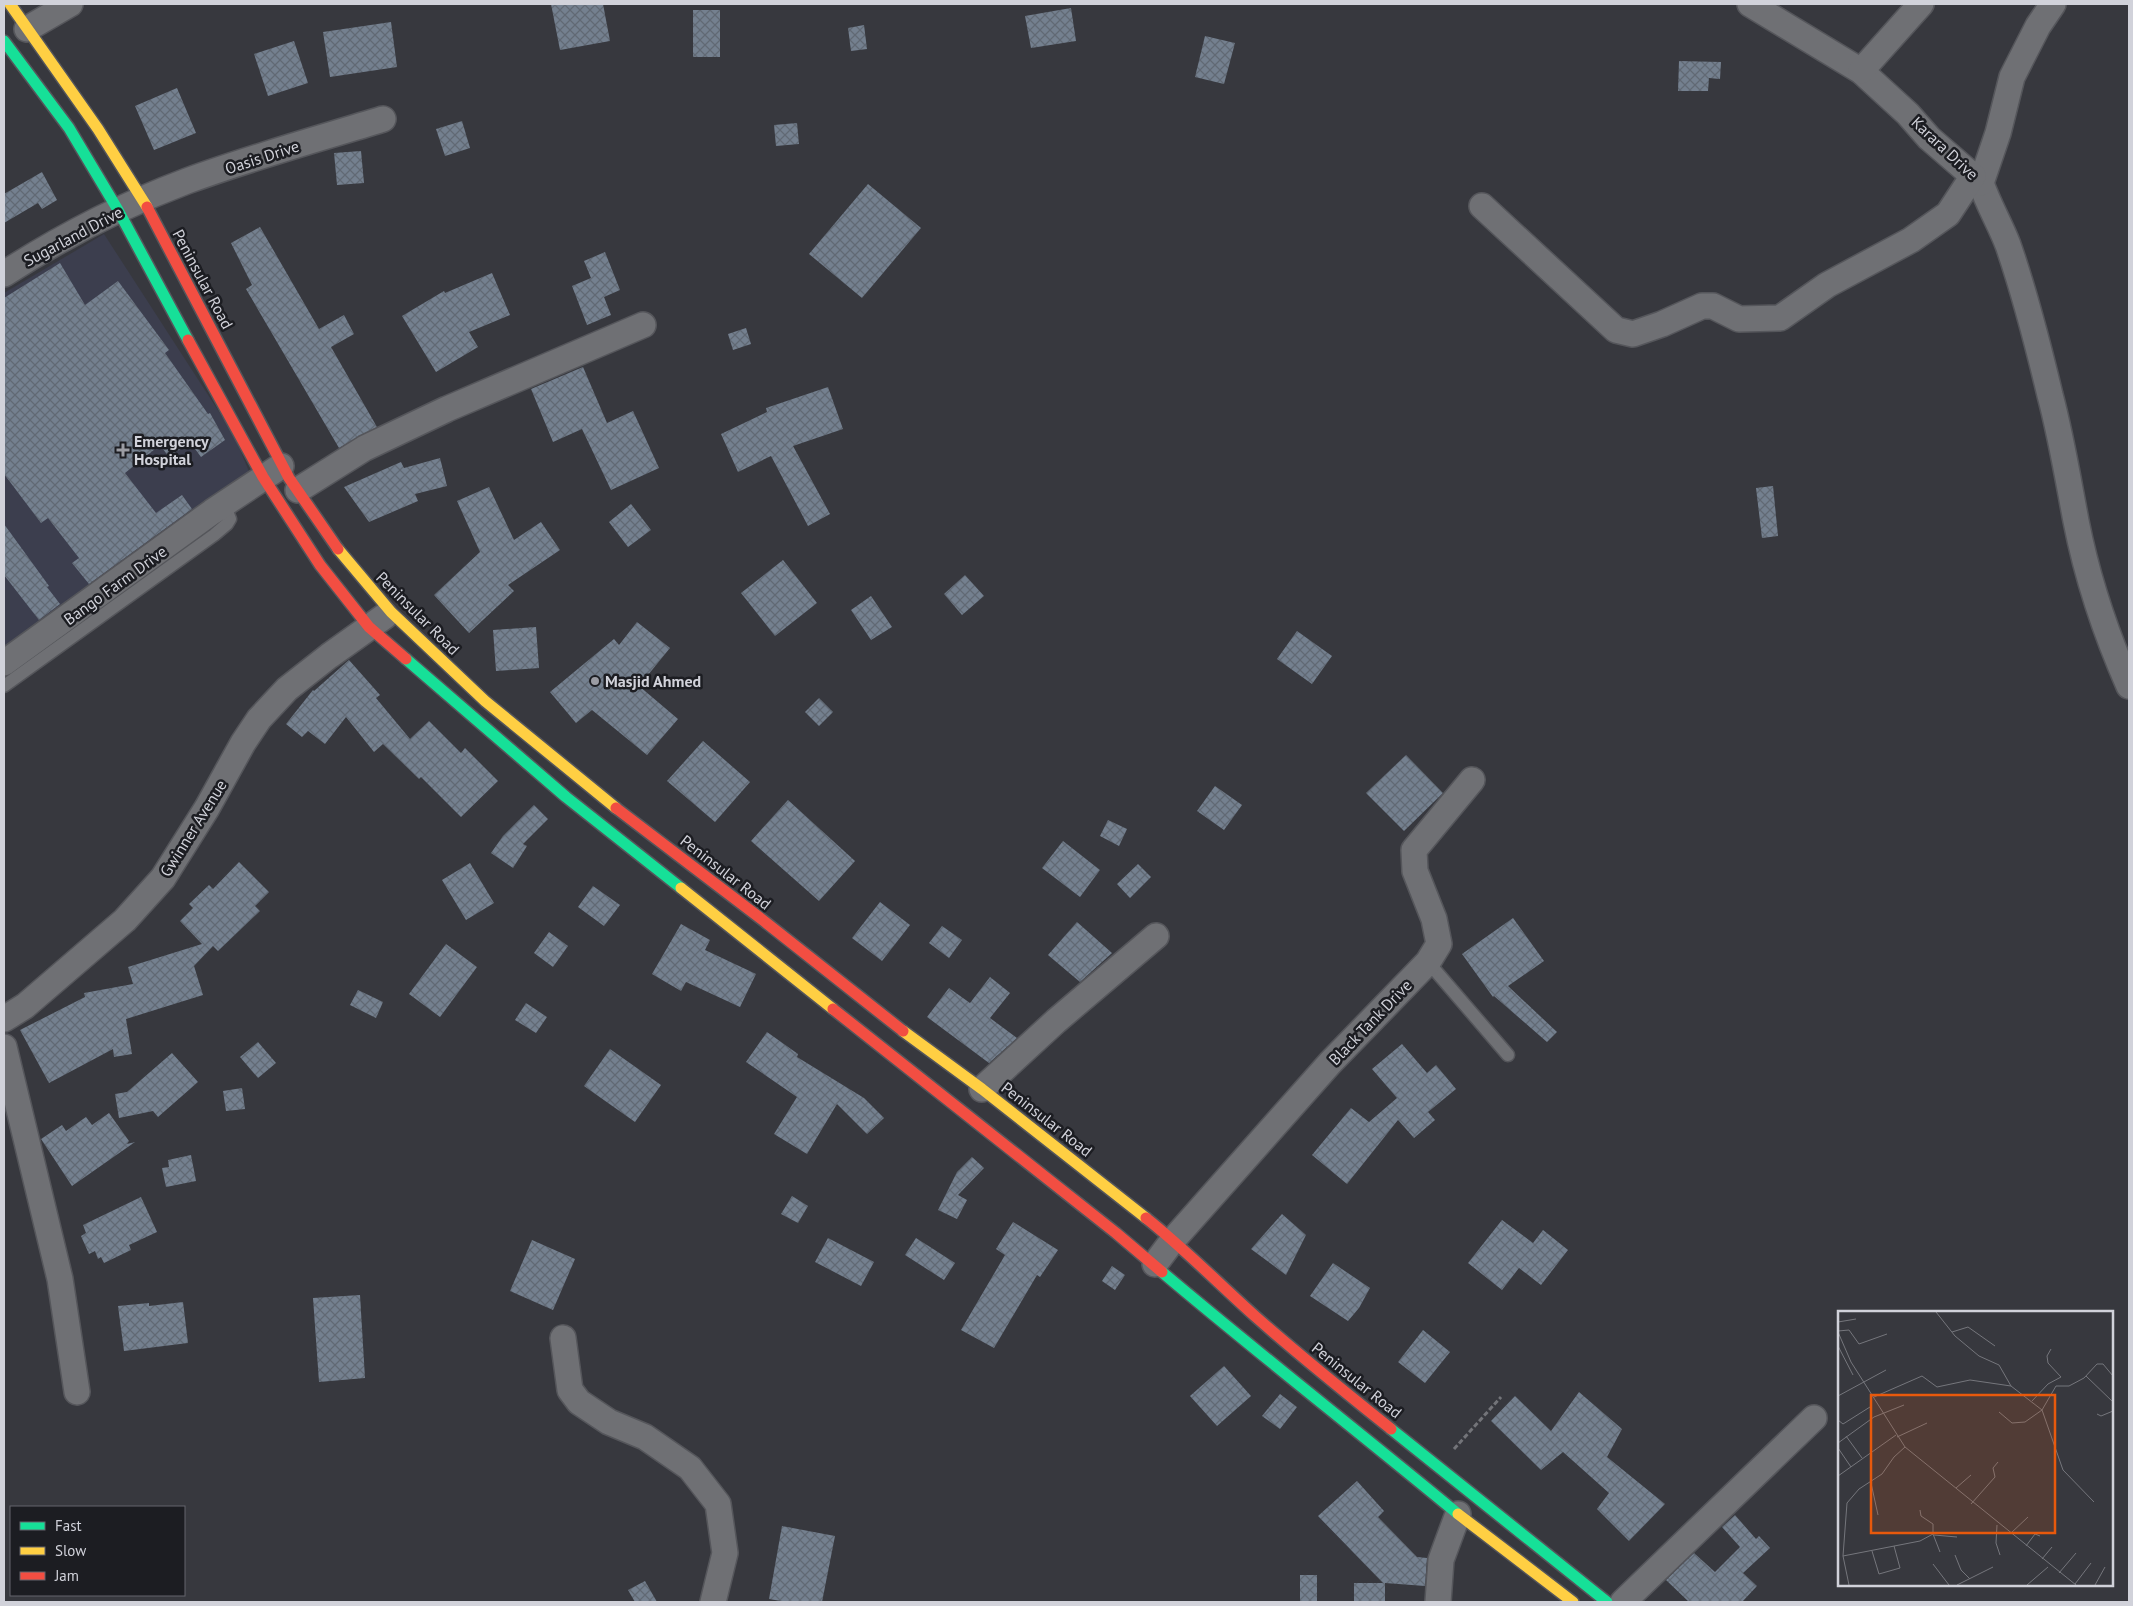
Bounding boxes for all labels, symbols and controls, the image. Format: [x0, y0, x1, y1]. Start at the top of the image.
street label: Karara Drive [1907, 112, 1983, 184]
street label: Oasis Drive [222, 136, 302, 178]
street label: Sugarland Drive [20, 202, 126, 270]
street label: Peninsular Road [168, 226, 238, 332]
place label: Emergency Hospital [134, 431, 209, 469]
marker: Emergency Hospital [116, 443, 130, 457]
street label: Bango Farm Drive [60, 541, 170, 629]
street label: Peninsular Road [372, 567, 464, 659]
place label: Masjid Ahmed [605, 671, 701, 691]
marker: Masjid Ahmed [589, 675, 601, 687]
street label: Gwinner Avenue [155, 776, 231, 880]
street label: Peninsular Road [677, 830, 775, 914]
street label: Black Tank Drive [1324, 975, 1416, 1069]
street label: Peninsular Road [998, 1077, 1096, 1161]
inset map [1838, 1311, 2113, 1586]
street label: Peninsular Road [1308, 1338, 1406, 1422]
legend [10, 1506, 185, 1596]
text: Fast [55, 1516, 82, 1535]
text: Slow [55, 1541, 86, 1560]
text: Jam [54, 1566, 79, 1585]

